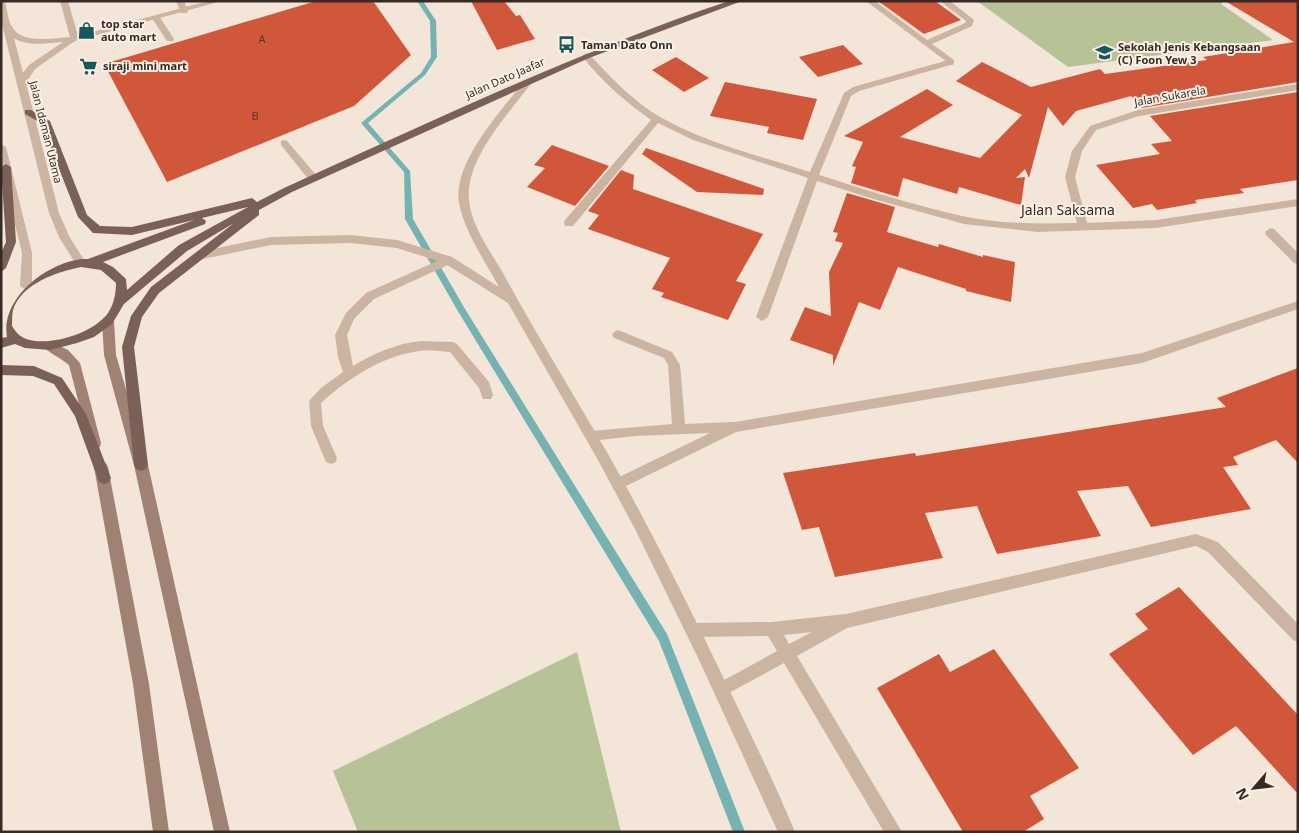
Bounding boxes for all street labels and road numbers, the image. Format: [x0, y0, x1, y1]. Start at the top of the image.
street label: Jalan Dato Jaafar [462, 53, 547, 102]
street label: Jalan Idaman Utama [26, 78, 66, 185]
street label: Jalan Sukarela [1132, 82, 1207, 109]
street label: Jalan Saksama [1019, 200, 1115, 219]

